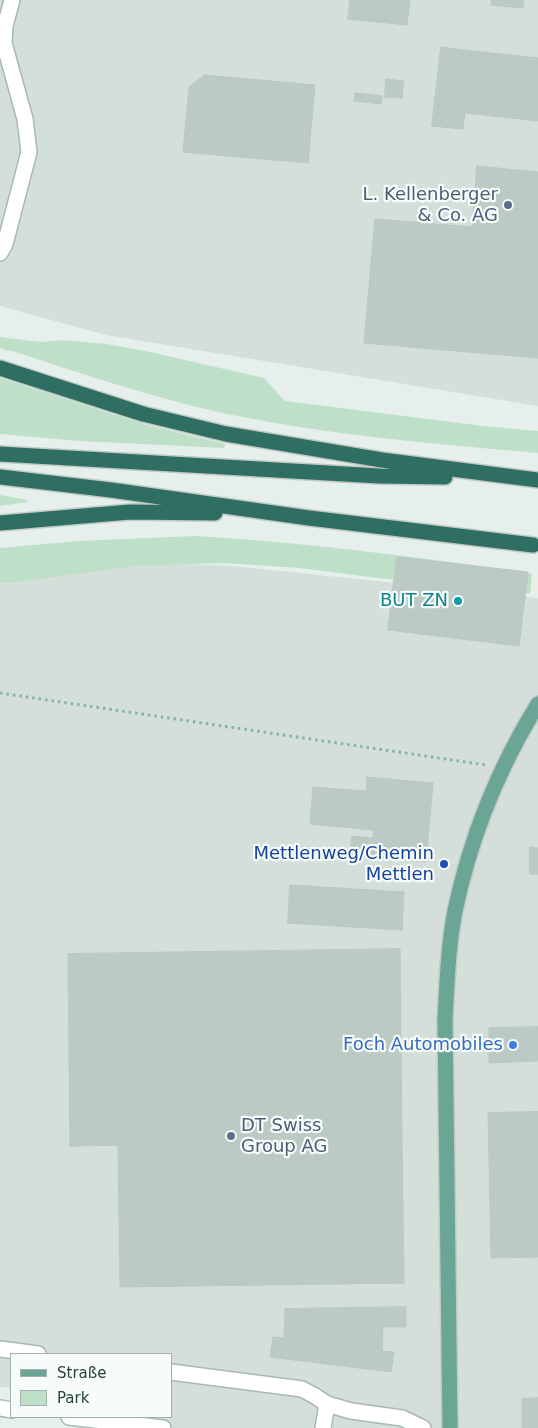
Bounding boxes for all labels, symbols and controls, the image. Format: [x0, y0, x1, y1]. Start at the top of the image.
place label: L. Kellenberger & Co. AG [363, 184, 498, 226]
marker: L. Kellenberger & Co. AG [502, 199, 514, 211]
place label: BUT ZN [380, 590, 448, 612]
marker: BUT ZN [452, 595, 464, 607]
place label: Mettlenweg/Chemin Mettlen [254, 843, 434, 886]
marker: Mettlenweg/Chemin Mettlen [438, 858, 450, 870]
place label: Foch Automobiles [343, 1034, 503, 1056]
marker: Foch Automobiles [507, 1039, 519, 1051]
place label: DT Swiss Group AG [241, 1115, 327, 1158]
marker: DT Swiss Group AG [225, 1130, 237, 1142]
legend [10, 1353, 172, 1418]
text: Straße [57, 1364, 106, 1382]
text: Park [57, 1389, 89, 1407]

